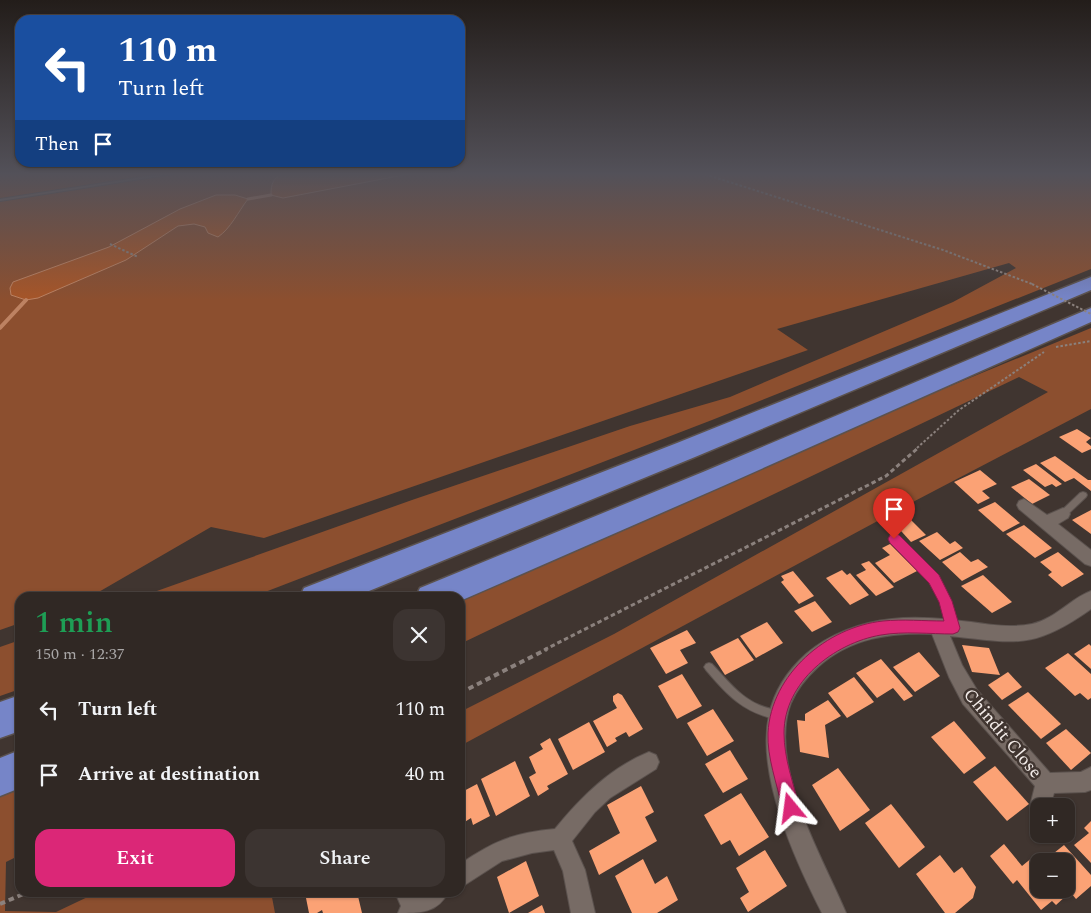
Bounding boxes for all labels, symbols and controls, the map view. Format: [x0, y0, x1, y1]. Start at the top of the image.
text: 110 m [118, 24, 217, 77]
icon: left [35, 35, 100, 100]
text: Turn left [118, 72, 204, 105]
text: Then [35, 130, 79, 159]
icon: arrive [89, 130, 117, 158]
pin [873, 488, 915, 539]
icon: arrive [880, 495, 908, 523]
text: 1 min [35, 600, 113, 646]
button: close [393, 609, 445, 661]
text: 150 m · 12:37 [35, 642, 125, 666]
street label: Chindit Close [957, 682, 1049, 784]
text: Turn left [78, 695, 157, 724]
text: 110 m [395, 695, 445, 724]
icon: left [35, 696, 63, 724]
text: Arrive at destination [78, 760, 260, 789]
text: 40 m [405, 760, 445, 789]
icon: arrive [35, 761, 63, 789]
position arrow [764, 781, 816, 833]
map controls [1030, 798, 1075, 898]
button: + [1030, 798, 1075, 843]
button: Exit [35, 829, 235, 887]
button: Share [245, 829, 445, 887]
button: − [1030, 853, 1075, 898]

